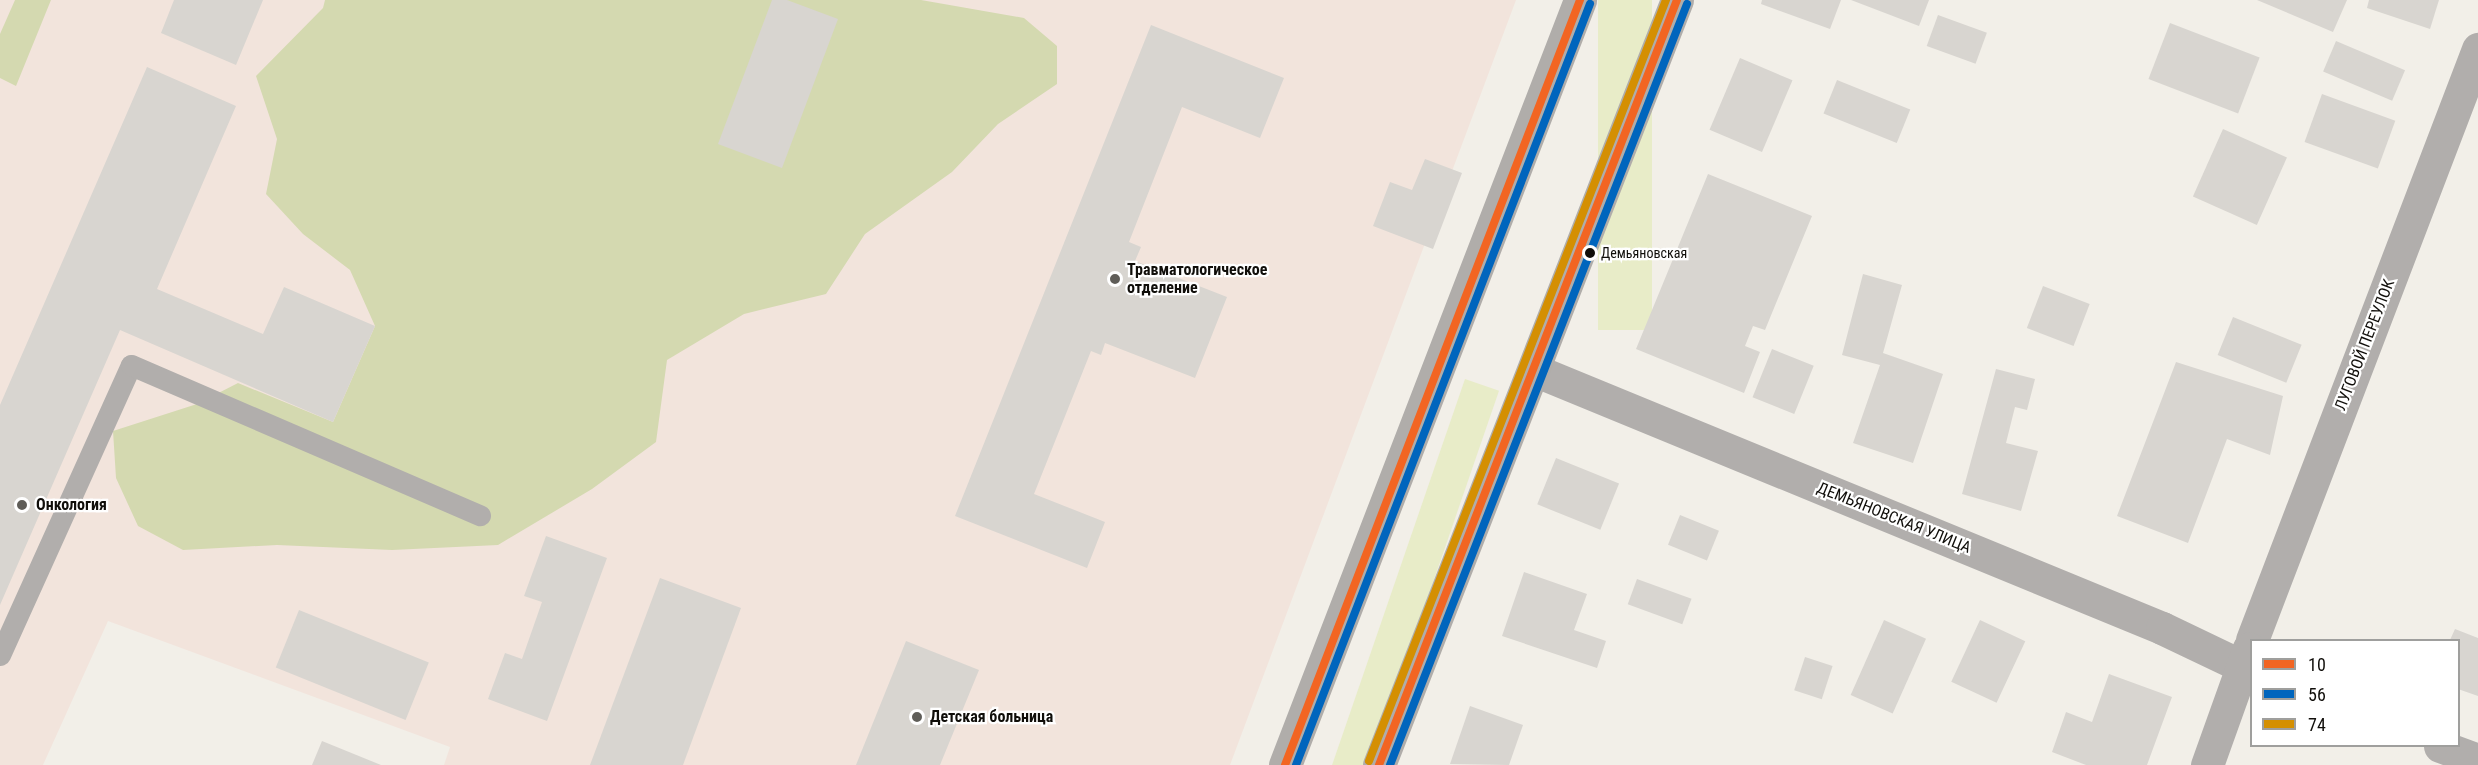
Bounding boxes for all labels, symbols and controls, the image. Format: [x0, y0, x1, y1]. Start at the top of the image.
place label: Демьяновская [1601, 245, 1687, 261]
marker: Демьяновская [1584, 247, 1596, 259]
place label: Травматологическое отделение [1127, 260, 1267, 298]
marker: Травматологическое отделение [1108, 272, 1122, 286]
street label: ЛУГОВОЙ ПЕРЕУЛОК [2331, 277, 2399, 413]
street label: ДЕМЬЯНОВСКАЯ УЛИЦА [1814, 478, 1974, 558]
place label: Онкология [36, 495, 107, 515]
marker: Онкология [13, 496, 31, 514]
legend [2250, 639, 2460, 747]
text: 10 [2308, 654, 2326, 675]
text: 56 [2308, 684, 2326, 705]
place label: Детская больница [930, 707, 1053, 727]
marker: Детская больница [908, 708, 926, 726]
text: 74 [2308, 714, 2326, 735]

